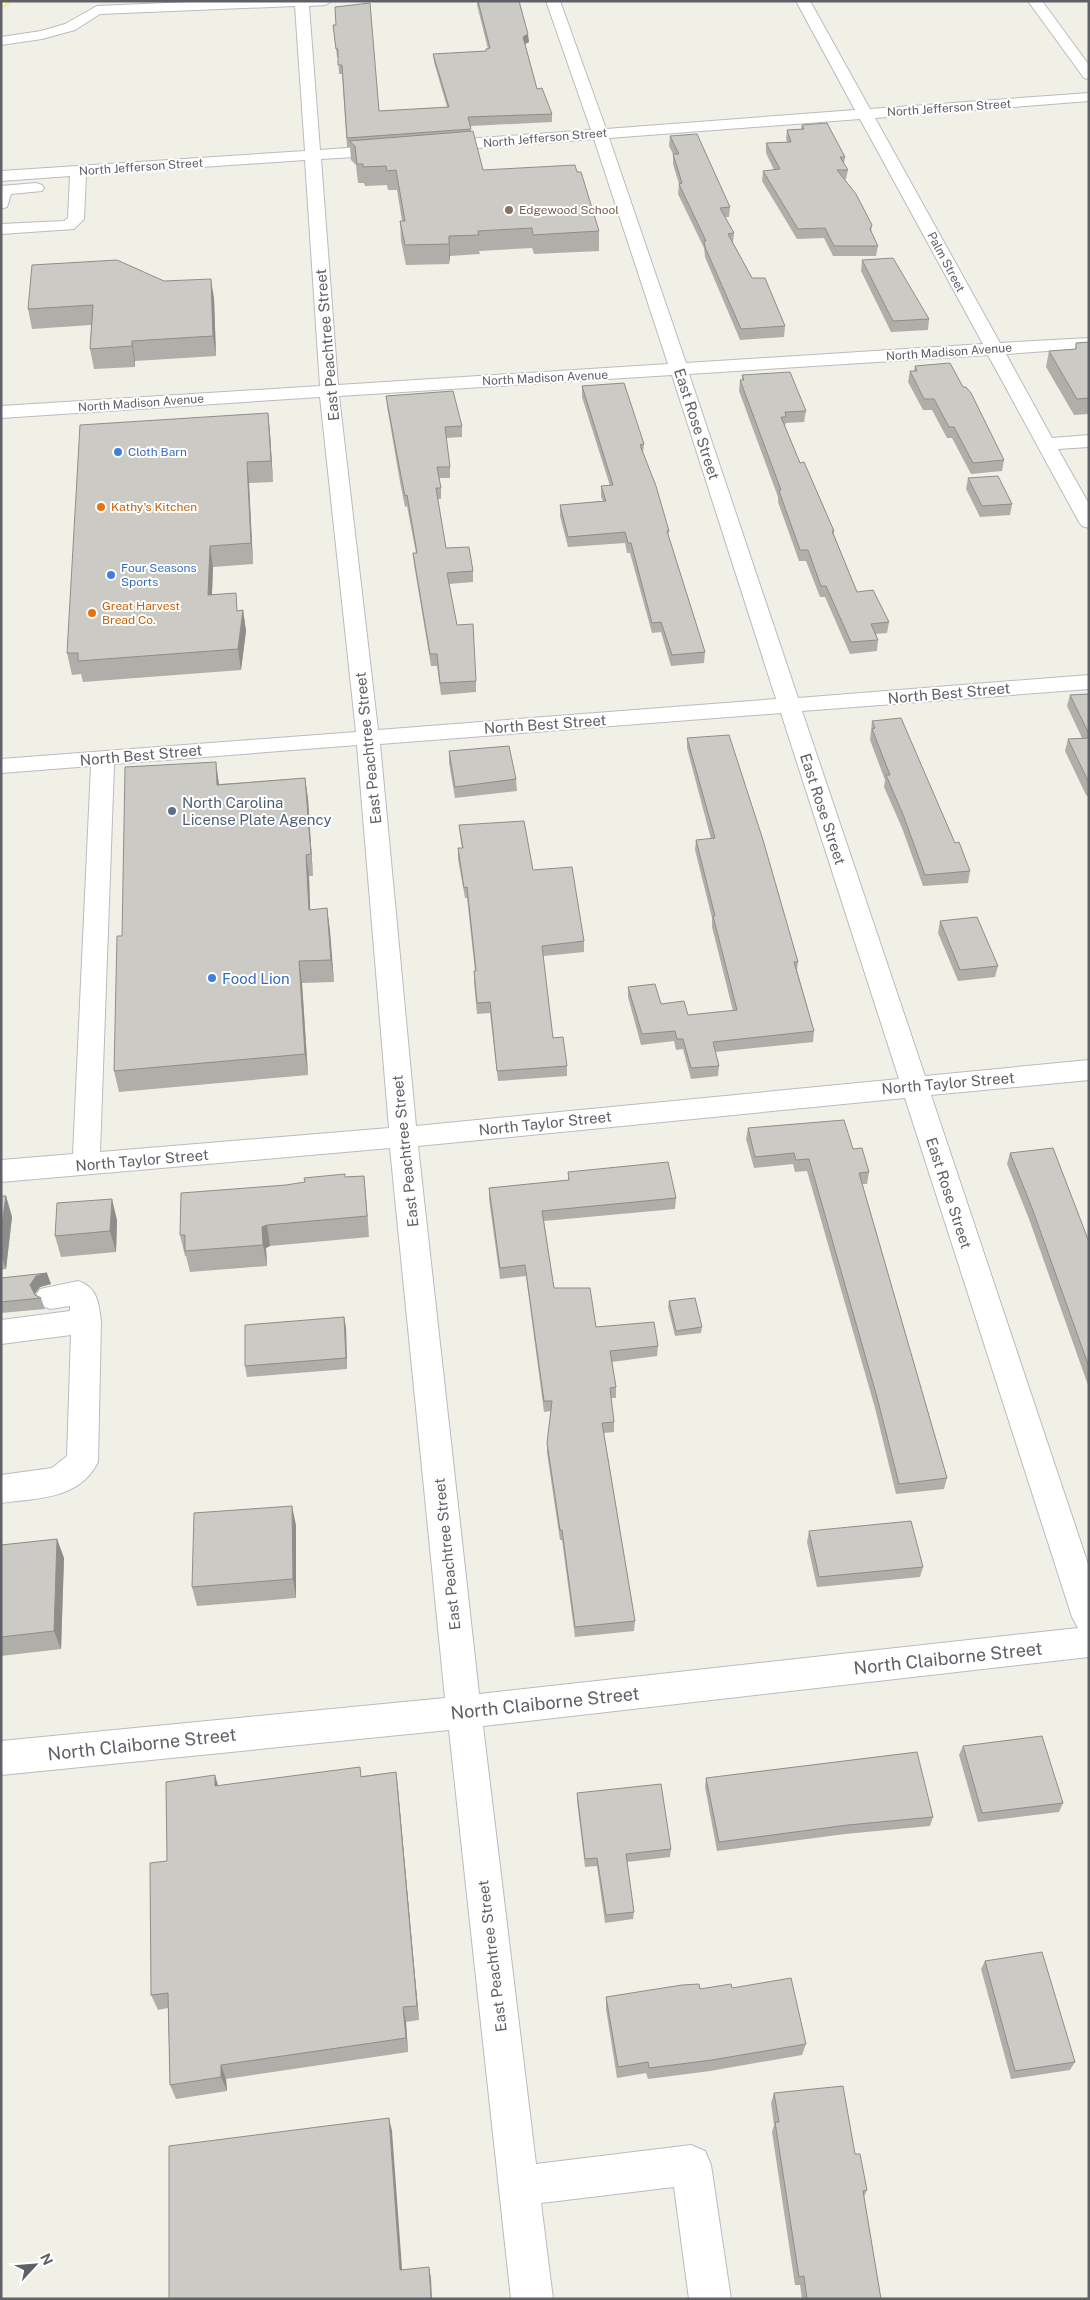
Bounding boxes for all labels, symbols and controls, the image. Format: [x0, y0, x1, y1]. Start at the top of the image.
street label: North Jefferson Street [886, 97, 1012, 119]
street label: North Jefferson Street [482, 126, 608, 150]
street label: North Jefferson Street [78, 156, 204, 178]
place label: Edgewood School [519, 203, 619, 217]
marker: Edgewood School [503, 204, 515, 216]
street label: Palm Street [924, 230, 968, 295]
street label: East Peachtree Street [312, 268, 342, 422]
street label: North Madison Avenue [886, 341, 1013, 363]
street label: East Rose Street [671, 366, 723, 482]
street label: North Madison Avenue [482, 368, 609, 388]
street label: North Madison Avenue [78, 392, 205, 414]
place label: Cloth Barn [128, 445, 187, 459]
marker: Cloth Barn [112, 446, 124, 458]
place label: Kathy's Kitchen [111, 500, 197, 514]
marker: Kathy's Kitchen [95, 501, 107, 513]
place label: Four Seasons Sports [121, 561, 197, 589]
marker: Four Seasons Sports [105, 569, 117, 581]
place label: Great Harvest Bread Co. [102, 599, 180, 627]
marker: Great Harvest Bread Co. [86, 607, 98, 619]
street label: East Peachtree Street [352, 671, 384, 825]
street label: North Best Street [887, 679, 1011, 707]
street label: North Best Street [483, 711, 607, 737]
street label: North Best Street [79, 741, 203, 769]
street label: East Rose Street [797, 751, 849, 867]
place label: North Carolina License Plate Agency [182, 794, 332, 828]
marker: North Carolina License Plate Agency [166, 805, 178, 817]
place label: Food Lion [222, 970, 290, 987]
marker: Food Lion [206, 972, 218, 984]
street label: North Taylor Street [881, 1069, 1015, 1097]
street label: East Peachtree Street [389, 1074, 421, 1228]
street label: North Taylor Street [478, 1108, 612, 1138]
street label: East Rose Street [923, 1135, 975, 1251]
street label: North Taylor Street [75, 1146, 209, 1174]
street label: East Peachtree Street [431, 1477, 463, 1631]
street label: North Claiborne Street [853, 1638, 1043, 1678]
street label: North Claiborne Street [450, 1683, 640, 1723]
street label: North Claiborne Street [47, 1724, 237, 1764]
street label: East Peachtree Street [474, 1879, 510, 2033]
north arrow [10, 2240, 60, 2290]
text: N [37, 2251, 56, 2268]

